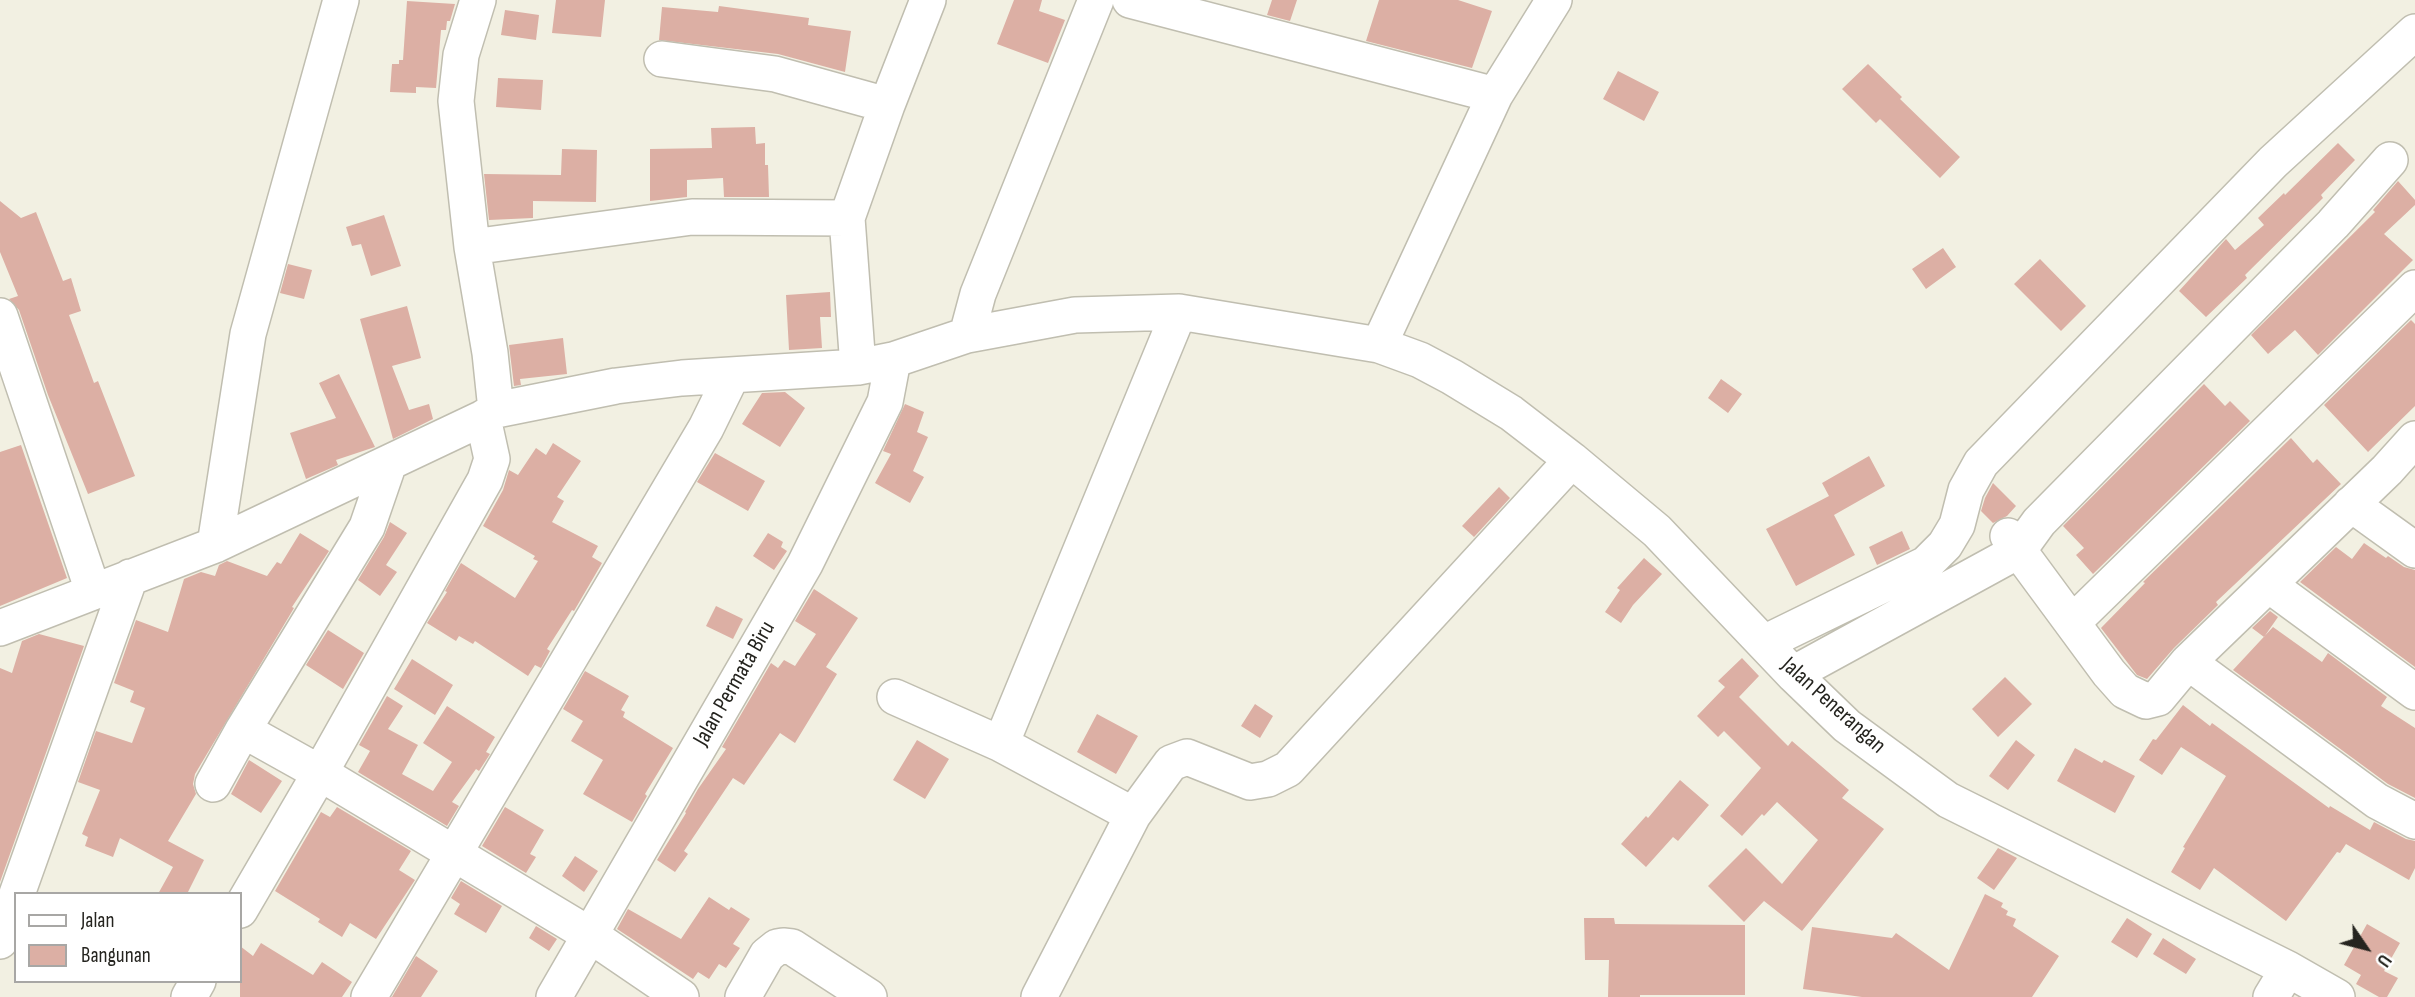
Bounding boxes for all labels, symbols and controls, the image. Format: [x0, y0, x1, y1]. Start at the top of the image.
street label: Jalan Permata Biru [688, 617, 782, 751]
street label: Jalan Penerangan [1775, 652, 1891, 760]
legend [14, 892, 242, 983]
text: Jalan [81, 908, 114, 933]
north arrow [2331, 913, 2401, 983]
text: Bangunan [81, 943, 151, 968]
text: U [2371, 950, 2396, 971]

